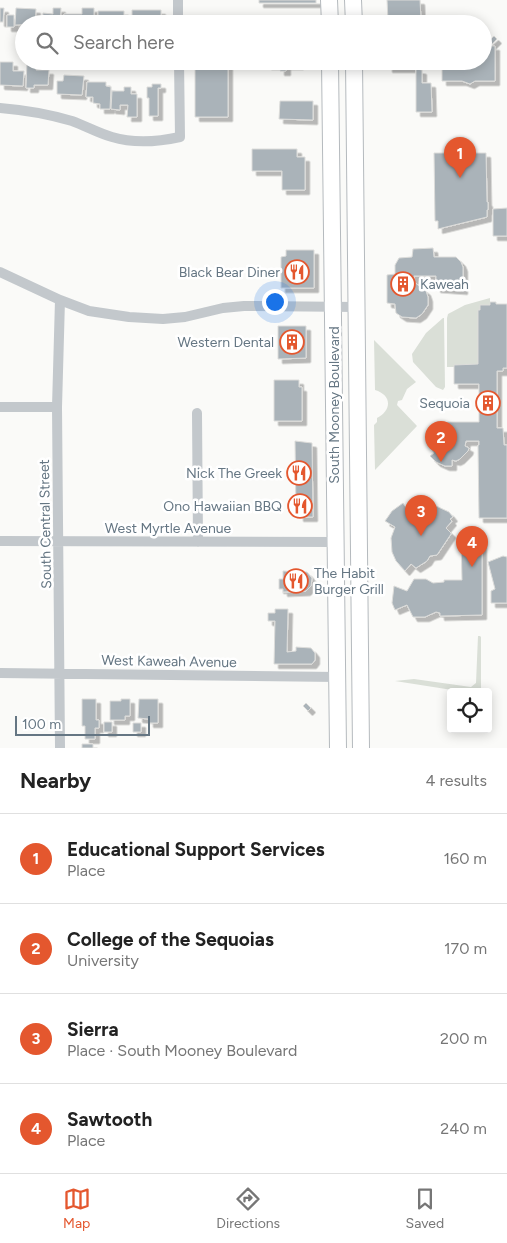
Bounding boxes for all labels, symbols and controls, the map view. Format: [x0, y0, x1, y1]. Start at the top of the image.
search box [15, 15, 492, 70]
icon: search [33, 29, 61, 57]
text: Search here [73, 31, 175, 54]
pin: 1 [444, 137, 476, 178]
restaurant icon: Black Bear Diner [284, 259, 310, 285]
place label: Black Bear Diner [179, 264, 280, 281]
building icon: Kaweah [390, 271, 416, 297]
place label: Kaweah [420, 276, 469, 293]
your location [262, 289, 288, 315]
street label: South Mooney Boulevard [326, 326, 343, 484]
building icon: Western Dental [279, 329, 305, 355]
place label: Western Dental [177, 334, 274, 351]
building icon: Sequoia [475, 390, 501, 416]
place label: Sequoia [419, 395, 470, 412]
pin: 2 [425, 421, 457, 462]
street label: South Central Street [36, 459, 55, 589]
restaurant icon: Nick The Greek [286, 460, 312, 486]
place label: Nick The Greek [186, 465, 282, 482]
restaurant icon: Ono Hawaiian BBQ [287, 493, 313, 519]
pin: 3 [405, 495, 437, 536]
place label: Ono Hawaiian BBQ [163, 498, 282, 515]
street label: West Myrtle Avenue [105, 520, 232, 537]
pin: 4 [456, 526, 488, 567]
place label: The Habit Burger Grill [314, 565, 384, 598]
restaurant icon: The Habit Burger Grill [283, 568, 309, 594]
street label: West Kaweah Avenue [101, 652, 237, 671]
map controls [447, 688, 492, 733]
button: locate [447, 688, 492, 733]
scale bar [15, 713, 150, 736]
text: 100 m [22, 716, 61, 733]
text: Nearby [20, 768, 91, 793]
text: 4 results [426, 771, 487, 790]
text: Educational Support Services [67, 838, 325, 861]
text: 1 [33, 849, 39, 868]
text: 160 m [444, 849, 487, 868]
text: Place [67, 861, 105, 880]
text: College of the Sequoias [67, 928, 274, 951]
text: 2 [31, 939, 41, 958]
text: 170 m [444, 939, 487, 958]
text: University [67, 951, 139, 970]
text: Sierra [67, 1018, 119, 1041]
text: 3 [32, 1029, 40, 1048]
text: 200 m [440, 1029, 487, 1048]
text: Place · South Mooney Boulevard [67, 1041, 297, 1060]
text: Sawtooth [67, 1108, 152, 1131]
text: 4 [31, 1119, 41, 1138]
text: 240 m [440, 1119, 487, 1138]
text: Place [67, 1131, 105, 1150]
tab: Map [63, 1185, 91, 1232]
tab: Directions [216, 1185, 280, 1232]
tab: Saved [406, 1185, 444, 1232]

